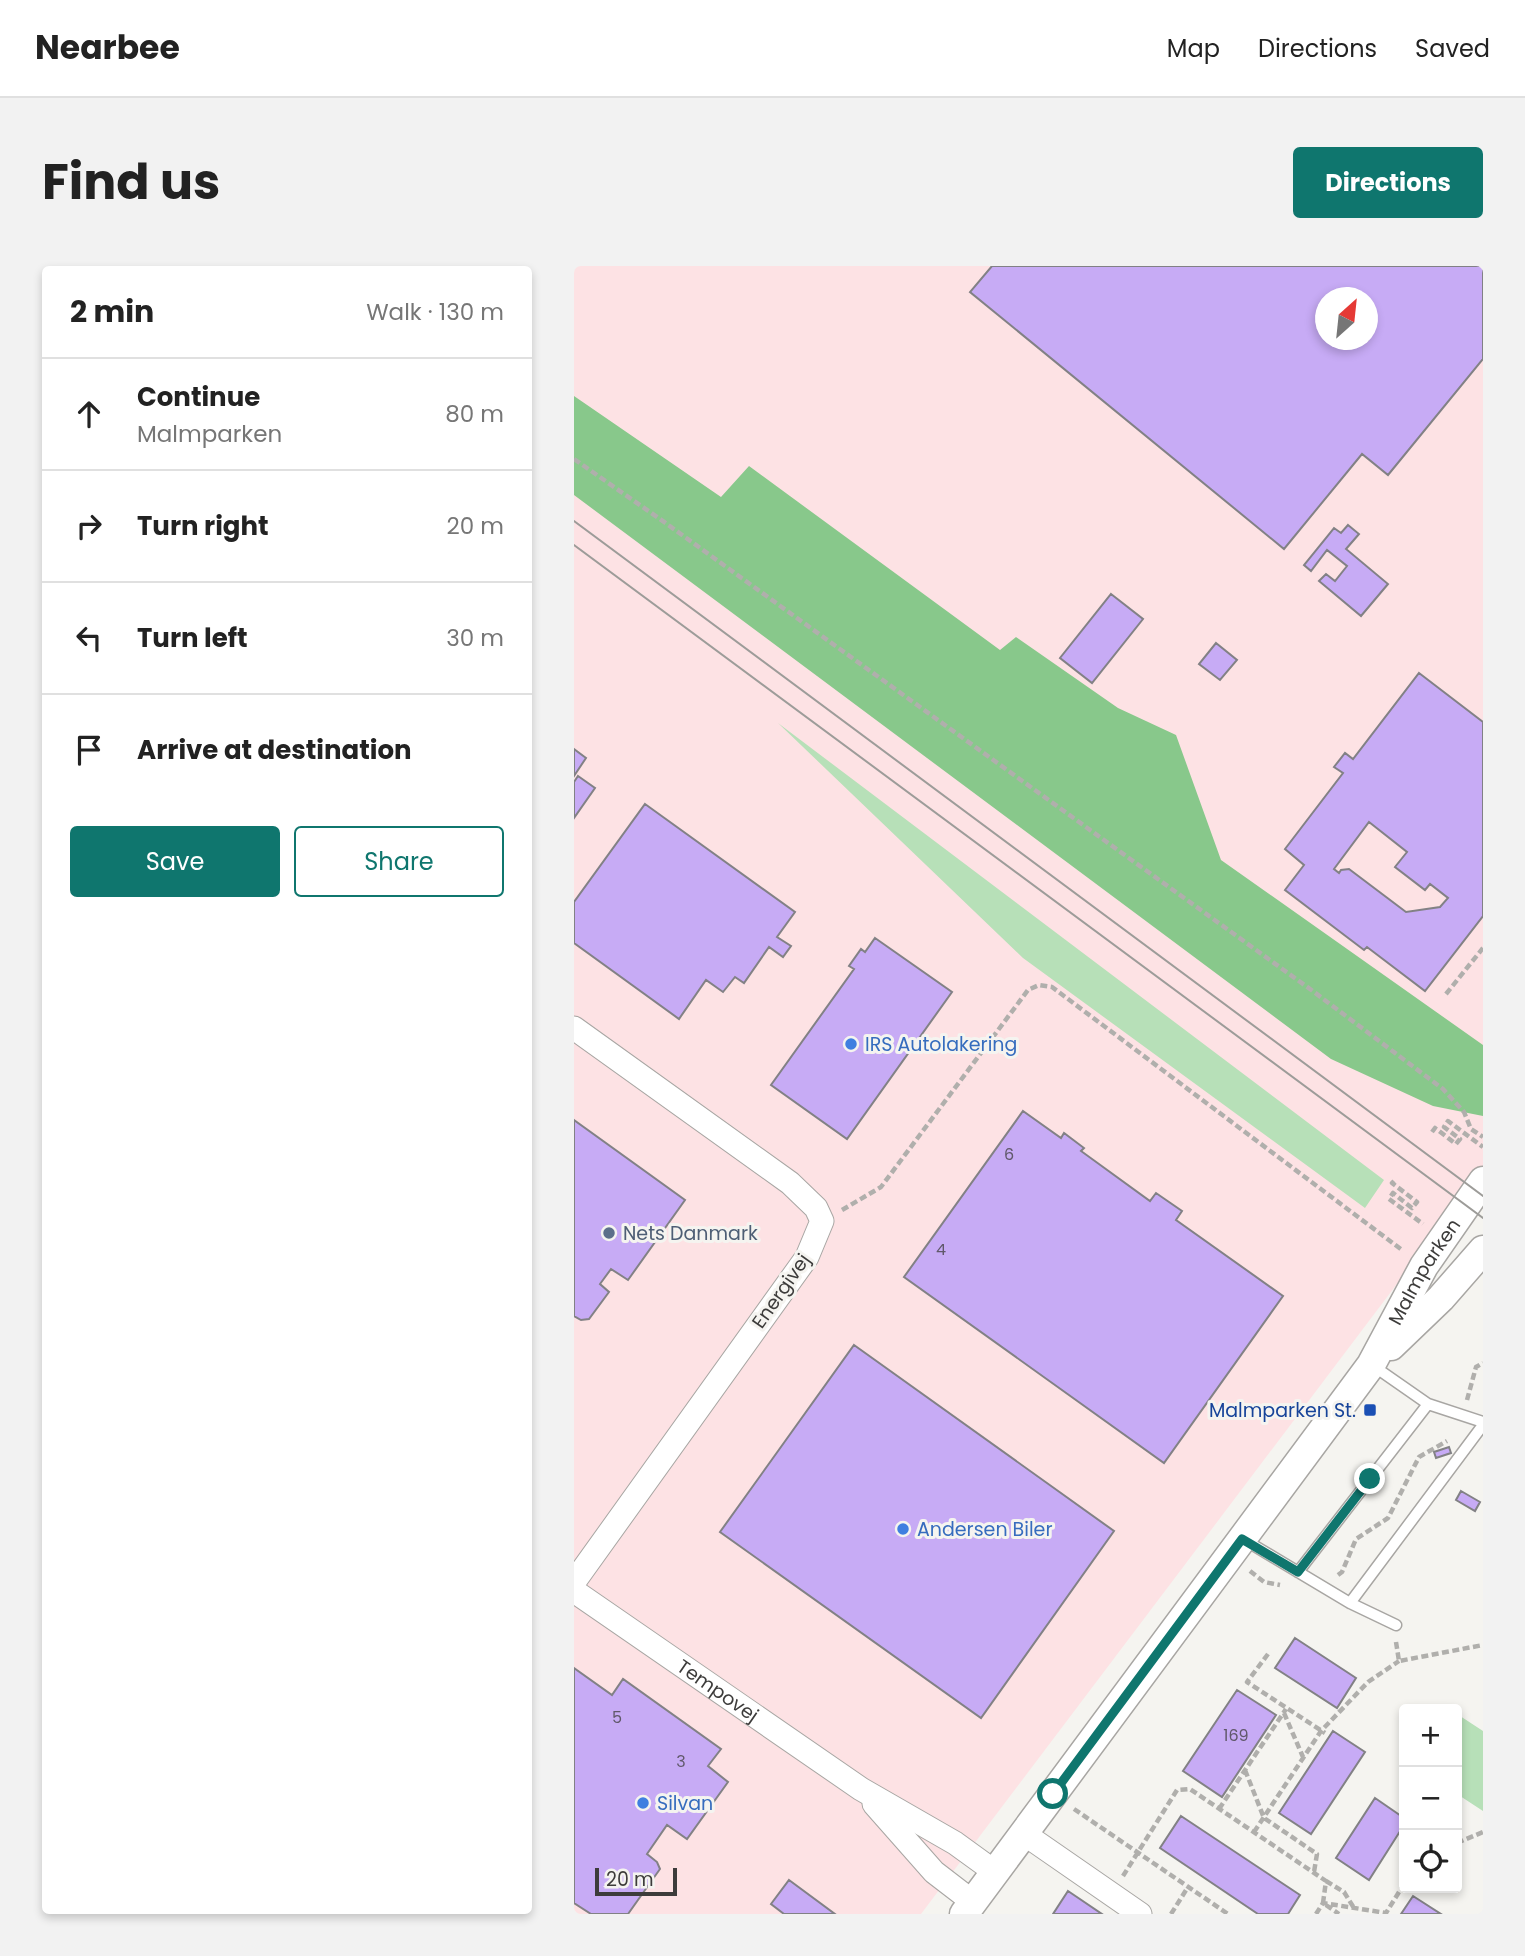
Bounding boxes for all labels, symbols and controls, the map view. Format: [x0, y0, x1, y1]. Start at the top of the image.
text: Nearbee [35, 24, 180, 71]
text: Map [1167, 32, 1220, 65]
text: Directions [1258, 32, 1377, 65]
text: Saved [1415, 32, 1490, 65]
button: Directions [1293, 147, 1483, 218]
text: Find us [42, 148, 220, 216]
north arrow [1315, 287, 1378, 350]
text: 2 min [70, 290, 154, 333]
text: Walk · 130 m [366, 296, 504, 328]
text: Continue [137, 379, 260, 415]
icon: ahead [70, 395, 108, 433]
text: 80 m [445, 398, 504, 430]
text: Malmparken [137, 418, 282, 450]
icon: right [70, 507, 108, 545]
text: Turn right [137, 508, 269, 544]
text: 20 m [446, 510, 504, 542]
icon: left [70, 619, 108, 657]
text: Turn left [137, 620, 248, 656]
text: 30 m [446, 622, 504, 654]
icon: arrive [70, 731, 108, 769]
text: Arrive at destination [137, 732, 412, 768]
button: Save [70, 826, 280, 897]
button: Share [294, 826, 504, 897]
place label: IRS Autolakering [865, 1031, 1017, 1058]
marker: IRS Autolakering [843, 1036, 859, 1052]
house number: 6 [1004, 1143, 1014, 1166]
street label: Malmparken [1382, 1213, 1467, 1329]
place label: Nets Danmark [623, 1220, 758, 1247]
marker: Nets Danmark [601, 1225, 617, 1241]
house number: 4 [936, 1238, 946, 1261]
street label: Energivej [745, 1248, 817, 1334]
place label: Malmparken St. [1209, 1397, 1356, 1424]
marker: Malmparken St. [1362, 1402, 1378, 1418]
route end [1354, 1463, 1385, 1494]
place label: Andersen Biler [917, 1516, 1052, 1543]
marker: Andersen Biler [895, 1521, 911, 1537]
street label: Tempovej [672, 1653, 764, 1728]
map controls [1399, 1704, 1462, 1893]
button: + [1399, 1704, 1462, 1767]
house number: 5 [612, 1706, 622, 1729]
house number: 169 [1223, 1724, 1249, 1747]
house number: 3 [676, 1750, 686, 1773]
button: − [1399, 1767, 1462, 1830]
route start [1037, 1778, 1068, 1809]
place label: Silvan [657, 1790, 713, 1817]
marker: Silvan [635, 1795, 651, 1811]
button: locate [1399, 1830, 1462, 1893]
scale bar [595, 1865, 677, 1897]
text: 20 m [606, 1866, 654, 1893]

